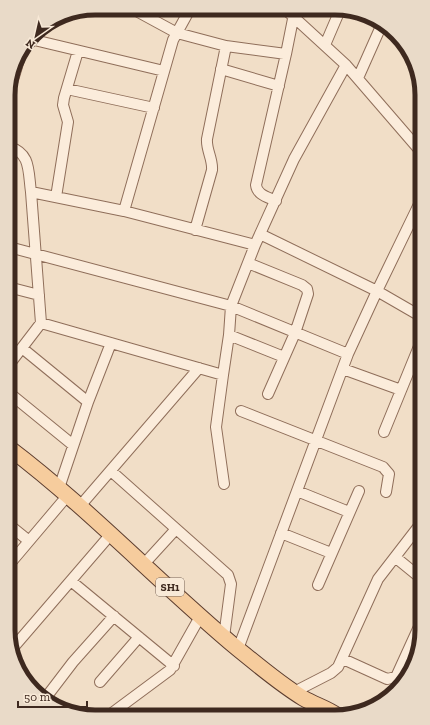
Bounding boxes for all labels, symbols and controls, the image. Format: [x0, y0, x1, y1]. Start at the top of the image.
north arrow [16, 16, 56, 56]
text: N [23, 36, 38, 52]
road number: SH1 [156, 578, 184, 596]
scale bar [18, 683, 87, 709]
text: 50 m [24, 690, 51, 704]

